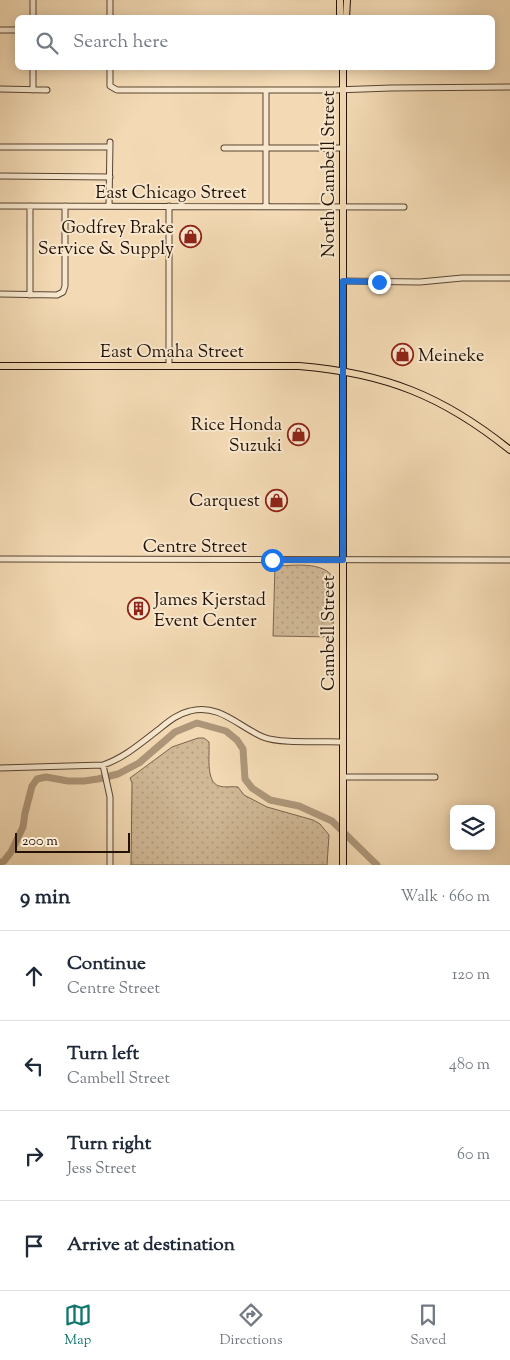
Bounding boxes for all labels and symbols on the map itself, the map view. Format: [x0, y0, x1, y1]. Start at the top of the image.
street label: North Cambell Street [317, 90, 343, 258]
street label: East Chicago Street [95, 181, 247, 207]
place label: Godfrey Brake Service & Supply [38, 216, 174, 263]
shop icon: Godfrey Brake Service & Supply [178, 225, 202, 249]
route end [368, 271, 391, 294]
street label: East Omaha Street [100, 340, 244, 366]
shop icon: Meineke [390, 343, 414, 367]
place label: Meineke [418, 344, 484, 370]
place label: Rice Honda Suzuki [191, 413, 282, 460]
shop icon: Rice Honda Suzuki [286, 422, 310, 446]
shop icon: Carquest [264, 488, 288, 512]
place label: Carquest [189, 489, 260, 515]
street label: Centre Street [143, 535, 247, 561]
route start [261, 549, 284, 572]
street label: Cambell Street [317, 575, 343, 691]
place label: James Kjerstad Event Center [153, 588, 266, 635]
building icon: James Kjerstad Event Center [126, 597, 150, 621]
scale bar [15, 830, 130, 853]

